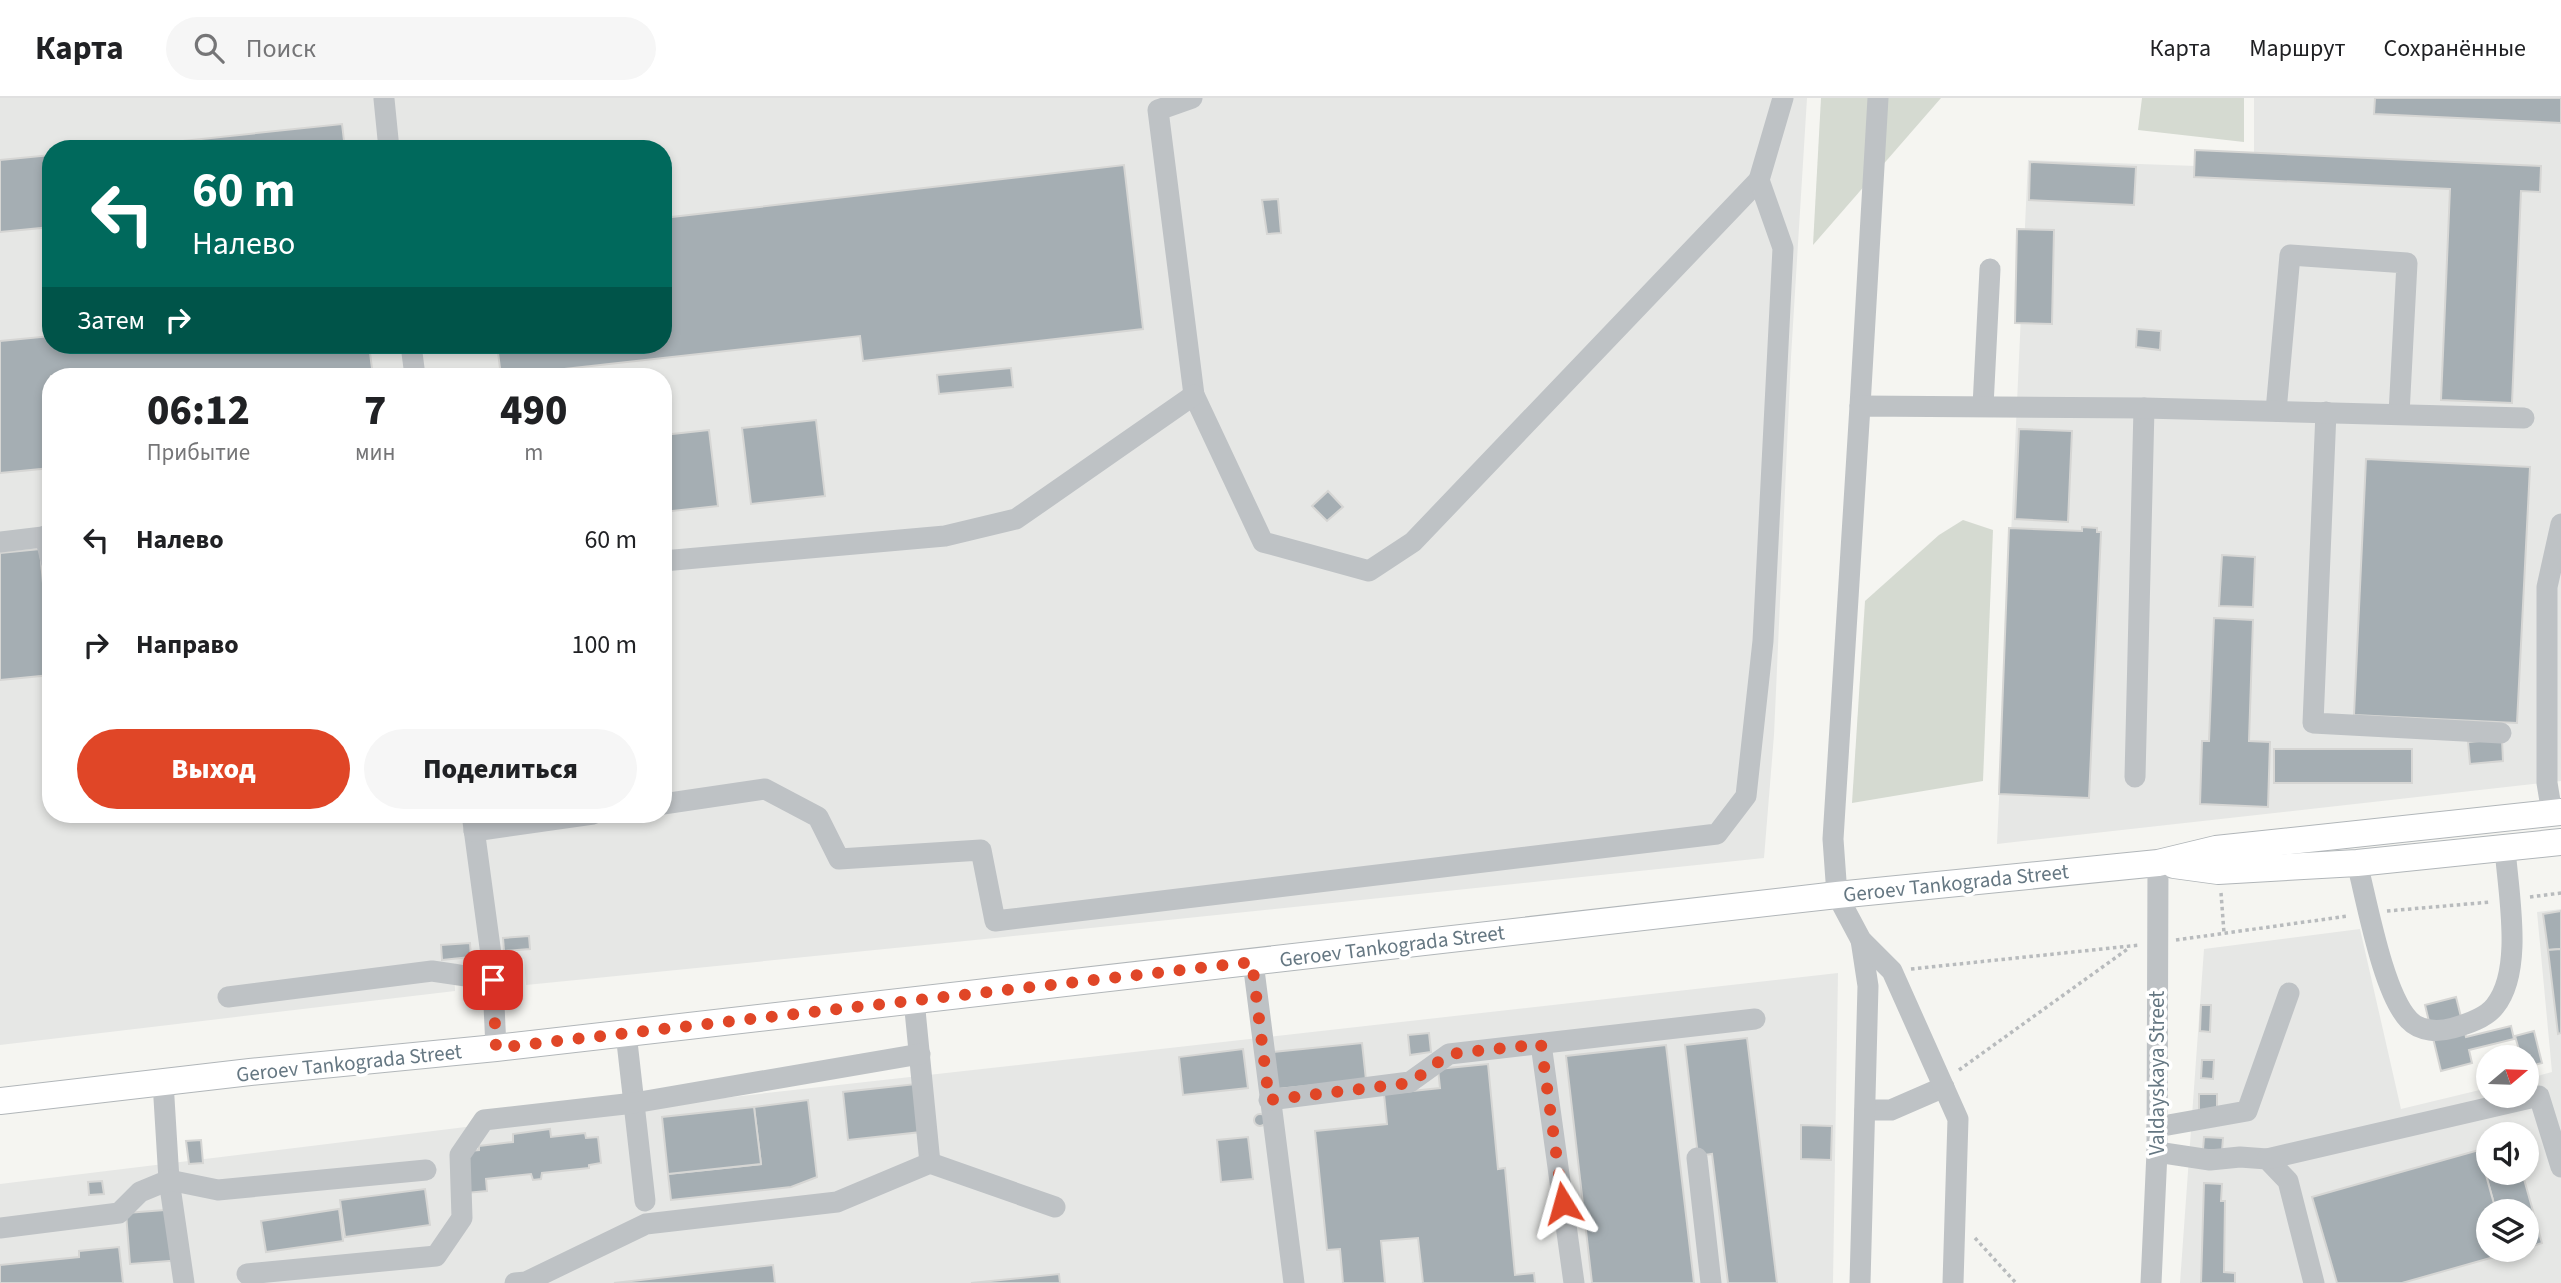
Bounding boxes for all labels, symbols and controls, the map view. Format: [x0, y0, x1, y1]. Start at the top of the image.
search box [166, 17, 656, 80]
text: Карта [35, 25, 124, 72]
icon: search [190, 29, 228, 67]
text: Поиск [246, 30, 316, 67]
text: Карта [2150, 31, 2211, 66]
text: Маршрут [2249, 31, 2345, 66]
text: Сохранённые [2383, 31, 2526, 66]
text: 60 m [192, 156, 296, 226]
icon: left [77, 168, 168, 259]
text: Налево [192, 221, 295, 267]
icon: right [159, 301, 197, 339]
text: Затем [77, 302, 145, 339]
text: 06:12 [147, 381, 250, 441]
text: 7 [364, 381, 386, 441]
text: 490 [500, 381, 567, 441]
text: Прибытие [147, 436, 250, 469]
text: мин [355, 436, 395, 469]
text: m [524, 436, 543, 469]
icon: left [77, 521, 115, 559]
text: Налево [136, 521, 224, 558]
text: 60 m [584, 521, 637, 558]
icon: right [77, 626, 115, 664]
text: Направо [136, 626, 239, 663]
text: 100 m [571, 626, 637, 663]
button: Выход [77, 729, 350, 809]
button: Поделиться [364, 729, 637, 809]
street label: Geroev Tankograda Street [1842, 856, 2070, 910]
street label: Geroev Tankograda Street [1278, 917, 1506, 975]
pin [463, 950, 523, 1010]
icon: arrive [474, 961, 512, 999]
street label: Valdayskaya Street [2142, 991, 2172, 1155]
street label: Geroev Tankograda Street [235, 1036, 463, 1090]
north arrow [2476, 1045, 2539, 1108]
map controls [2476, 1045, 2539, 1262]
button: sound [2476, 1122, 2539, 1185]
position arrow [1526, 1166, 1600, 1240]
button: layers [2476, 1199, 2539, 1262]

